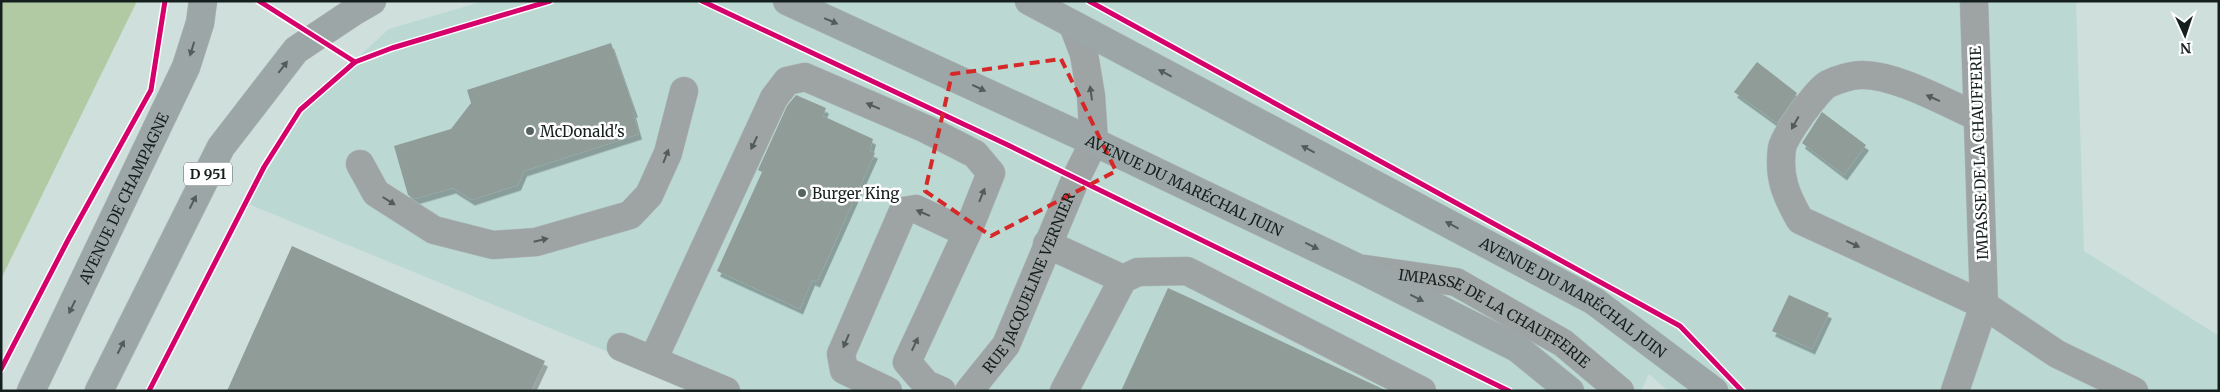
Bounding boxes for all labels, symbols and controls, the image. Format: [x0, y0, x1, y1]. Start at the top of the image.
north arrow [2160, 10, 2210, 60]
one-way arrow [824, 17, 838, 25]
text: N [2180, 39, 2192, 57]
one-way arrow [187, 41, 195, 56]
street label: IMPASSE DE LA CHAUFFERIE [1966, 45, 1992, 260]
one-way arrow [278, 60, 288, 74]
one-way arrow [1157, 69, 1172, 77]
one-way arrow [972, 85, 986, 93]
one-way arrow [1087, 85, 1095, 101]
one-way arrow [1926, 93, 1940, 101]
one-way arrow [865, 101, 880, 109]
street label: AVENUE DE CHAMPAGNE [74, 109, 173, 288]
one-way arrow [1791, 117, 1800, 130]
place label: McDonald's [540, 122, 625, 141]
marker: McDonald's [524, 125, 536, 137]
street label: AVENUE DU MARÉCHAL JUIN [1082, 130, 1286, 240]
one-way arrow [749, 136, 757, 150]
one-way arrow [1301, 145, 1316, 153]
one-way arrow [662, 148, 670, 163]
road number: D 951 [184, 162, 232, 185]
place label: Burger King [812, 184, 899, 203]
marker: Burger King [796, 187, 808, 199]
one-way arrow [979, 188, 986, 203]
street label: RUE JACQUELINE VERNIER [978, 189, 1079, 377]
one-way arrow [190, 195, 198, 209]
one-way arrow [382, 196, 396, 206]
one-way arrow [916, 208, 930, 216]
one-way arrow [1445, 221, 1459, 229]
street label: AVENUE DU MARÉCHAL JUIN [1476, 232, 1671, 362]
one-way arrow [533, 236, 548, 244]
one-way arrow [1846, 241, 1860, 249]
one-way arrow [1305, 242, 1319, 250]
street label: IMPASSE DE LA CHAUFFERIE [1397, 264, 1595, 372]
one-way arrow [1410, 294, 1425, 302]
one-way arrow [68, 300, 76, 314]
one-way arrow [842, 334, 850, 348]
one-way arrow [911, 336, 920, 351]
one-way arrow [117, 340, 125, 354]

